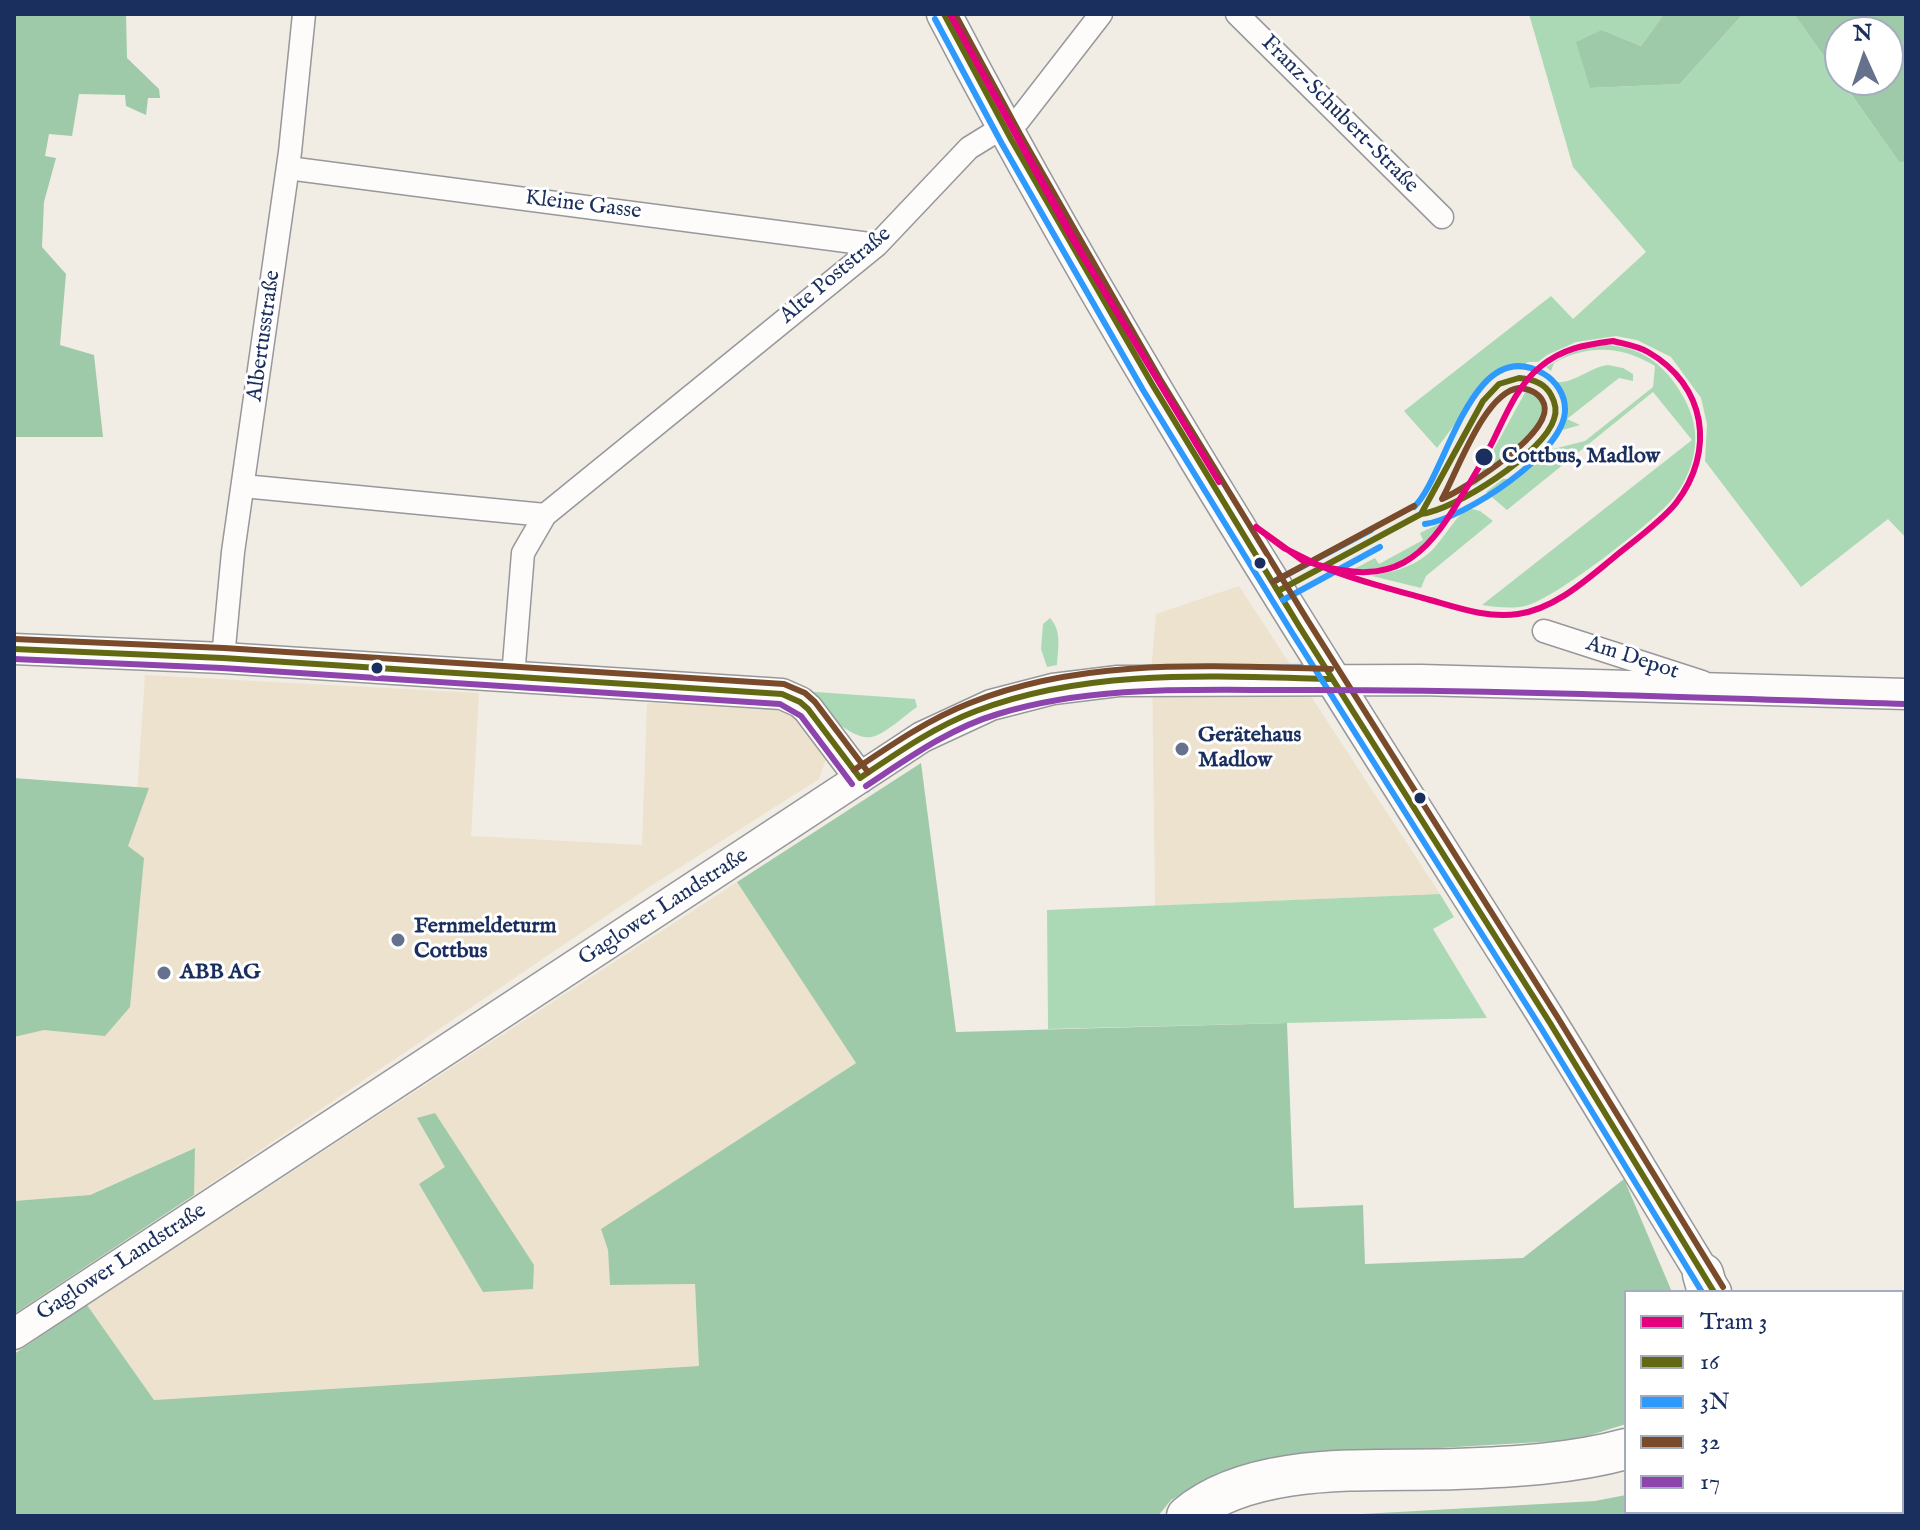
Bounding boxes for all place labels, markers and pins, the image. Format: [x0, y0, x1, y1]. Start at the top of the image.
place label: Cottbus, Madlow [1502, 444, 1660, 470]
marker: Cottbus, Madlow [1473, 446, 1495, 468]
unlabelled marker [1252, 555, 1268, 571]
unlabelled marker [369, 660, 385, 676]
place label: Gerätehaus Madlow [1198, 723, 1301, 774]
marker: Gerätehaus Madlow [1173, 740, 1191, 758]
unlabelled marker [1412, 790, 1428, 806]
place label: Fernmeldeturm Cottbus [414, 914, 557, 966]
marker: Fernmeldeturm Cottbus [389, 931, 407, 949]
place label: ABB AG [180, 960, 261, 986]
marker: ABB AG [155, 964, 173, 982]

